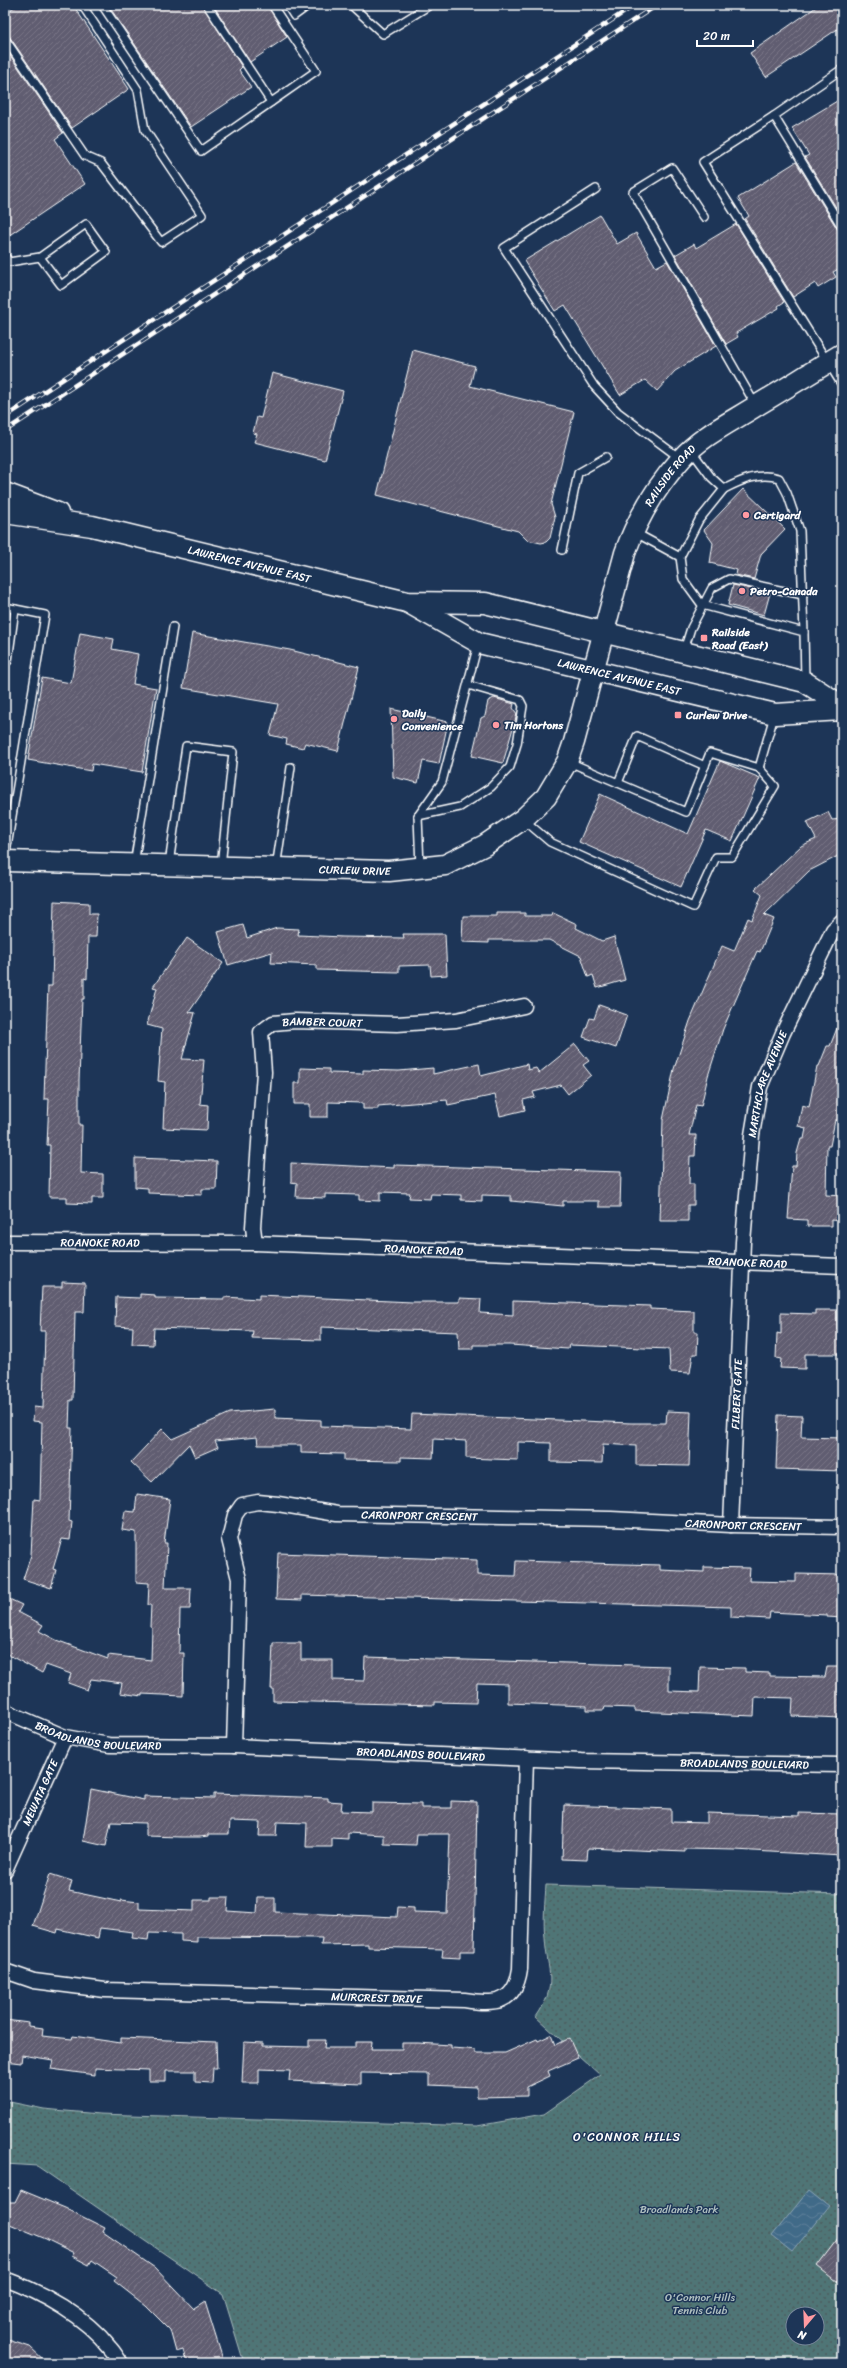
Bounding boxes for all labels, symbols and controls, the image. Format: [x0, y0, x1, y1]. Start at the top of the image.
scale bar [697, 22, 753, 48]
text: 20 m [703, 25, 730, 47]
street label: RAILSIDE ROAD [640, 440, 700, 510]
place label: Certigard [753, 506, 801, 525]
marker: Certigard [741, 510, 751, 520]
street label: LAWRENCE AVENUE EAST [186, 540, 313, 589]
place label: Petro-Canada [750, 582, 818, 601]
marker: Petro-Canada [737, 586, 747, 596]
place label: Railside Road (East) [711, 623, 768, 655]
marker: Railside Road (East) [699, 633, 709, 643]
street label: LAWRENCE AVENUE EAST [556, 653, 683, 701]
place label: Daily Convenience [401, 704, 463, 736]
place label: Curlew Drive [685, 706, 748, 725]
marker: Curlew Drive [673, 710, 683, 720]
marker: Daily Convenience [389, 714, 399, 724]
place label: Tim Hortons [504, 716, 564, 735]
marker: Tim Hortons [491, 720, 501, 730]
street label: CURLEW DRIVE [319, 860, 392, 881]
street label: BAMBER COURT [281, 1012, 364, 1033]
street label: MARTHCLARE AVENUE [743, 1027, 793, 1139]
street label: ROANOKE ROAD [60, 1233, 140, 1253]
street label: ROANOKE ROAD [384, 1239, 464, 1261]
street label: ROANOKE ROAD [708, 1252, 788, 1274]
street label: FILBERT GATE [726, 1358, 748, 1430]
street label: CARONPORT CRESCENT [361, 1505, 478, 1527]
street label: CARONPORT CRESCENT [685, 1514, 802, 1536]
street label: BROADLANDS BOULEVARD [32, 1716, 162, 1755]
street label: BROADLANDS BOULEVARD [356, 1742, 486, 1767]
street label: BROADLANDS BOULEVARD [680, 1754, 810, 1774]
street label: MEWATA GATE [17, 1756, 64, 1829]
street label: MUIRCREST DRIVE [331, 1987, 423, 2009]
district label: O'CONNOR HILLS [573, 2126, 681, 2148]
park label: Broadlands Park [640, 2200, 718, 2219]
park label: O'Connor Hills Tennis Club [665, 2288, 736, 2320]
north arrow [785, 2306, 825, 2346]
text: N [795, 2325, 810, 2346]

